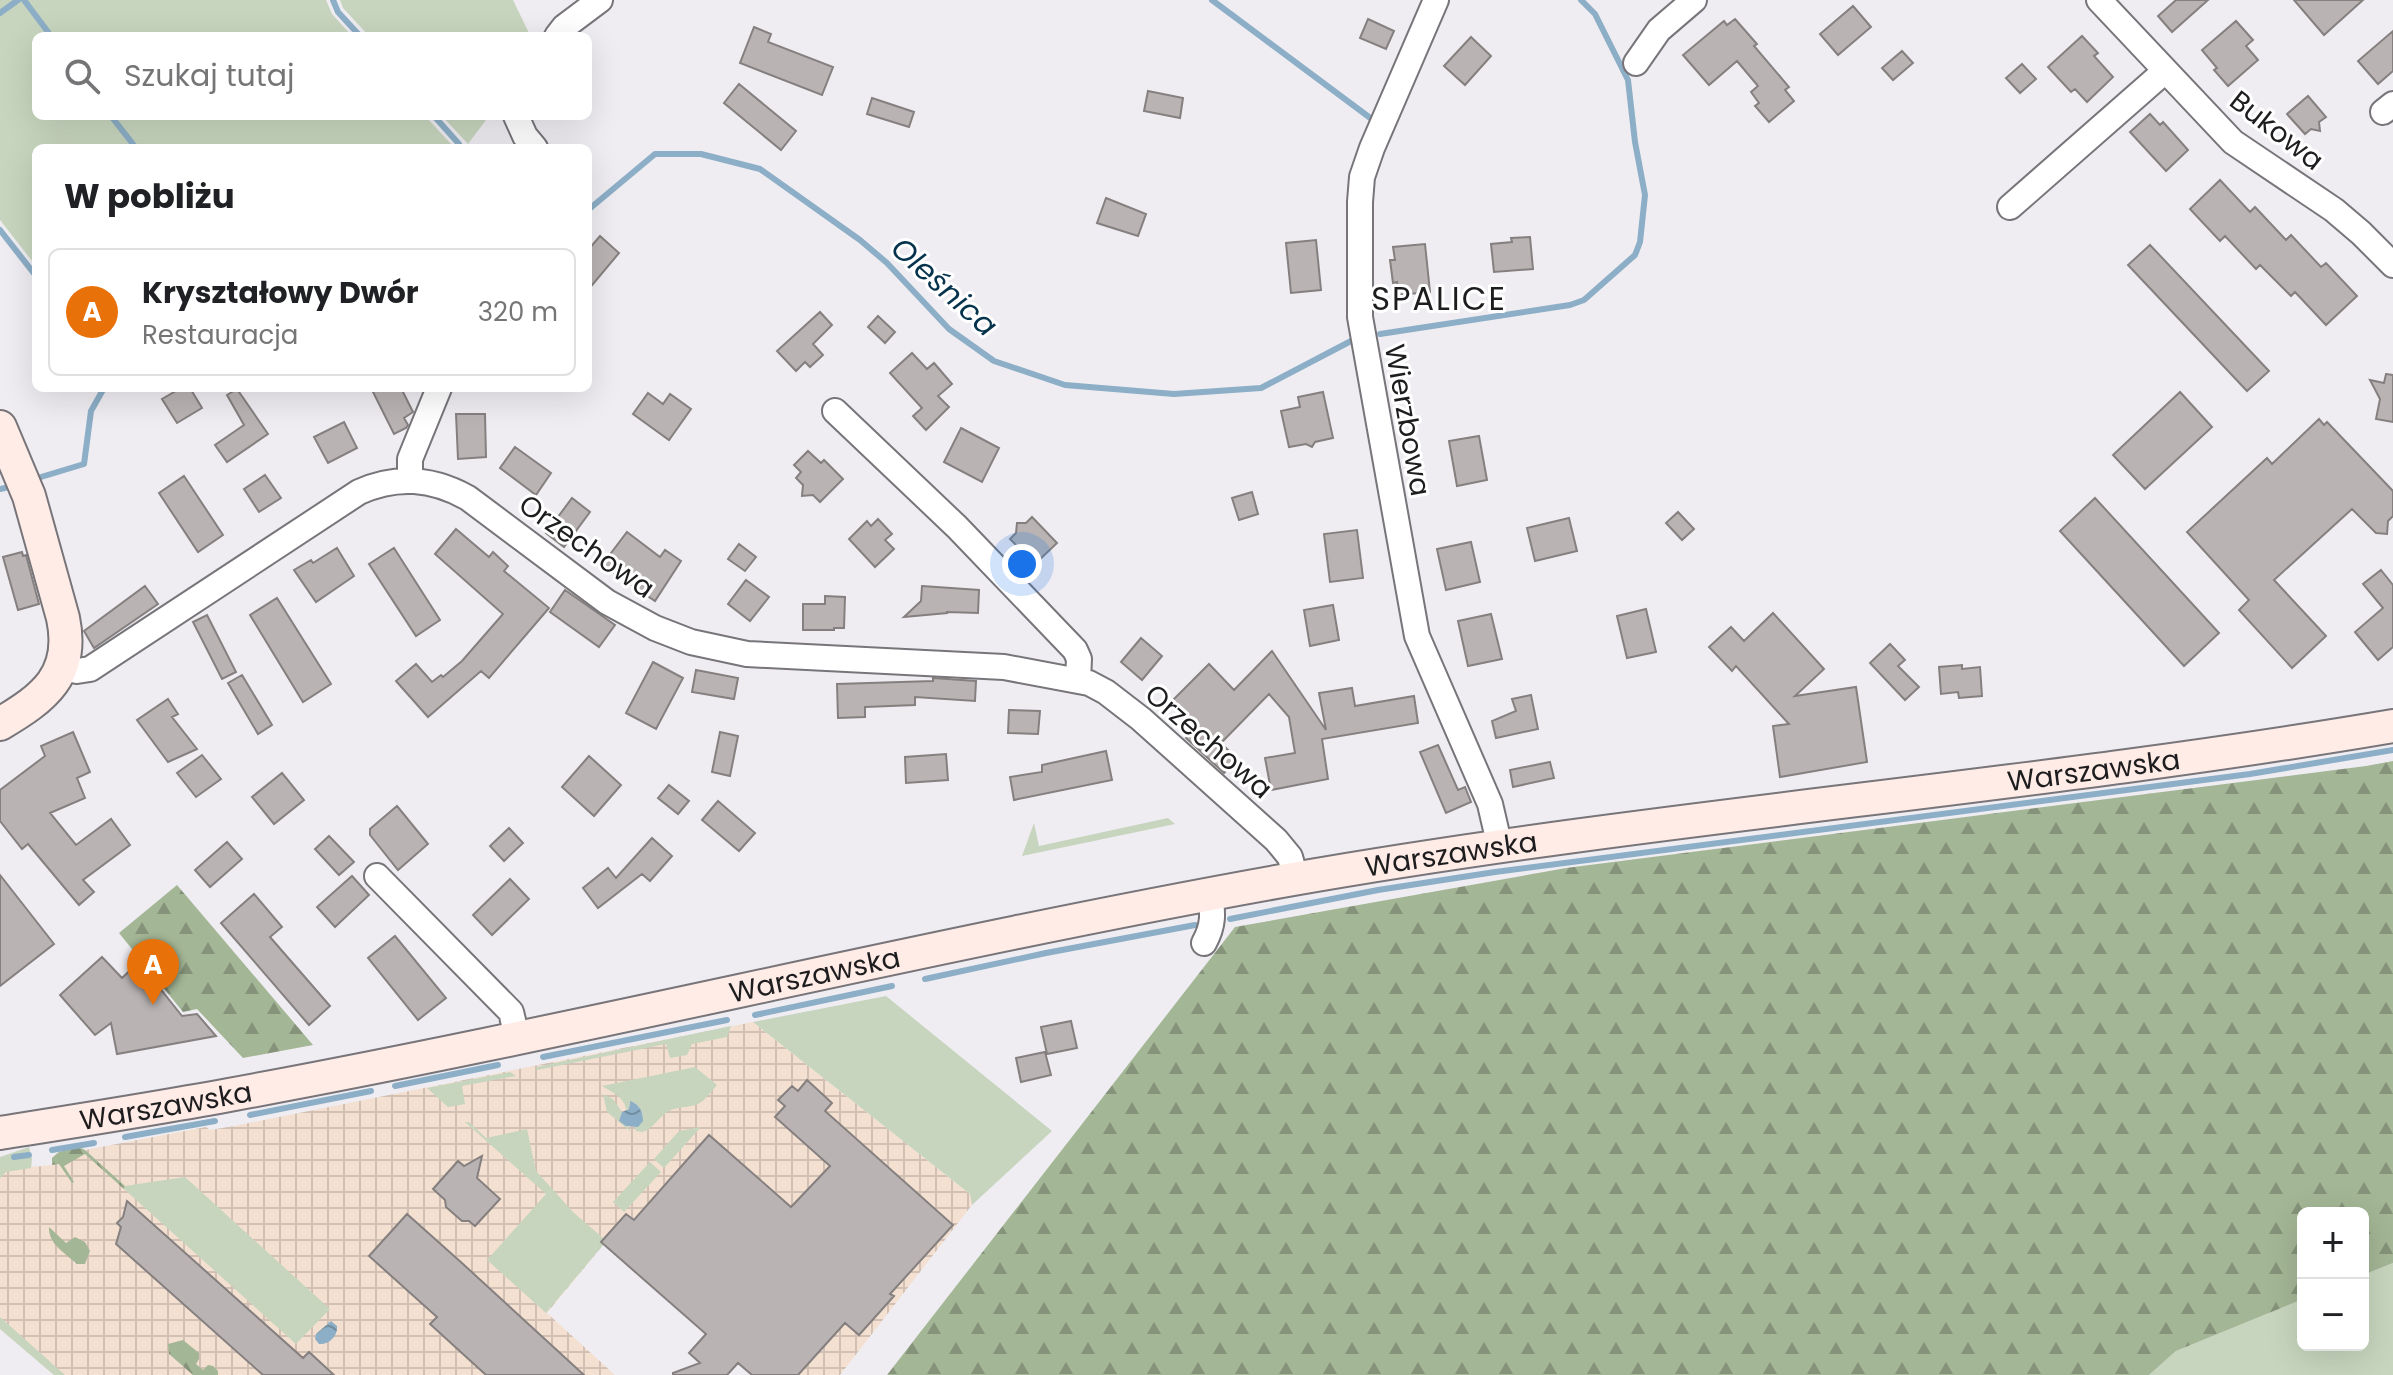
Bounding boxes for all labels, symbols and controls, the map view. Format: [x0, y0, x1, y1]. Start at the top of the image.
search box [32, 32, 592, 120]
icon: search [60, 54, 104, 98]
text: Szukaj tutaj [124, 54, 294, 97]
street label: Bukowa [2222, 81, 2332, 179]
text: W pobliżu [64, 172, 235, 220]
water label: Oleśnica [882, 227, 1007, 346]
text: Kryształowy Dwór [142, 271, 419, 314]
district label: SPALICE [1371, 276, 1507, 321]
text: A [82, 294, 102, 330]
text: 320 m [478, 294, 558, 330]
text: Restauracja [142, 317, 298, 353]
street label: Wierzbowa [1375, 341, 1440, 499]
street label: Orzechowa [511, 485, 662, 607]
your location [1002, 544, 1042, 584]
street label: Orzechowa [1137, 675, 1281, 808]
street label: Warszawska [2005, 740, 2183, 801]
street label: Warszawska [1362, 822, 1540, 887]
street label: Warszawska [726, 938, 904, 1013]
pin: A [127, 939, 179, 1005]
street label: Warszawska [77, 1072, 255, 1140]
map controls [2297, 1207, 2369, 1351]
button: + [2297, 1207, 2369, 1279]
button: − [2297, 1279, 2369, 1351]

